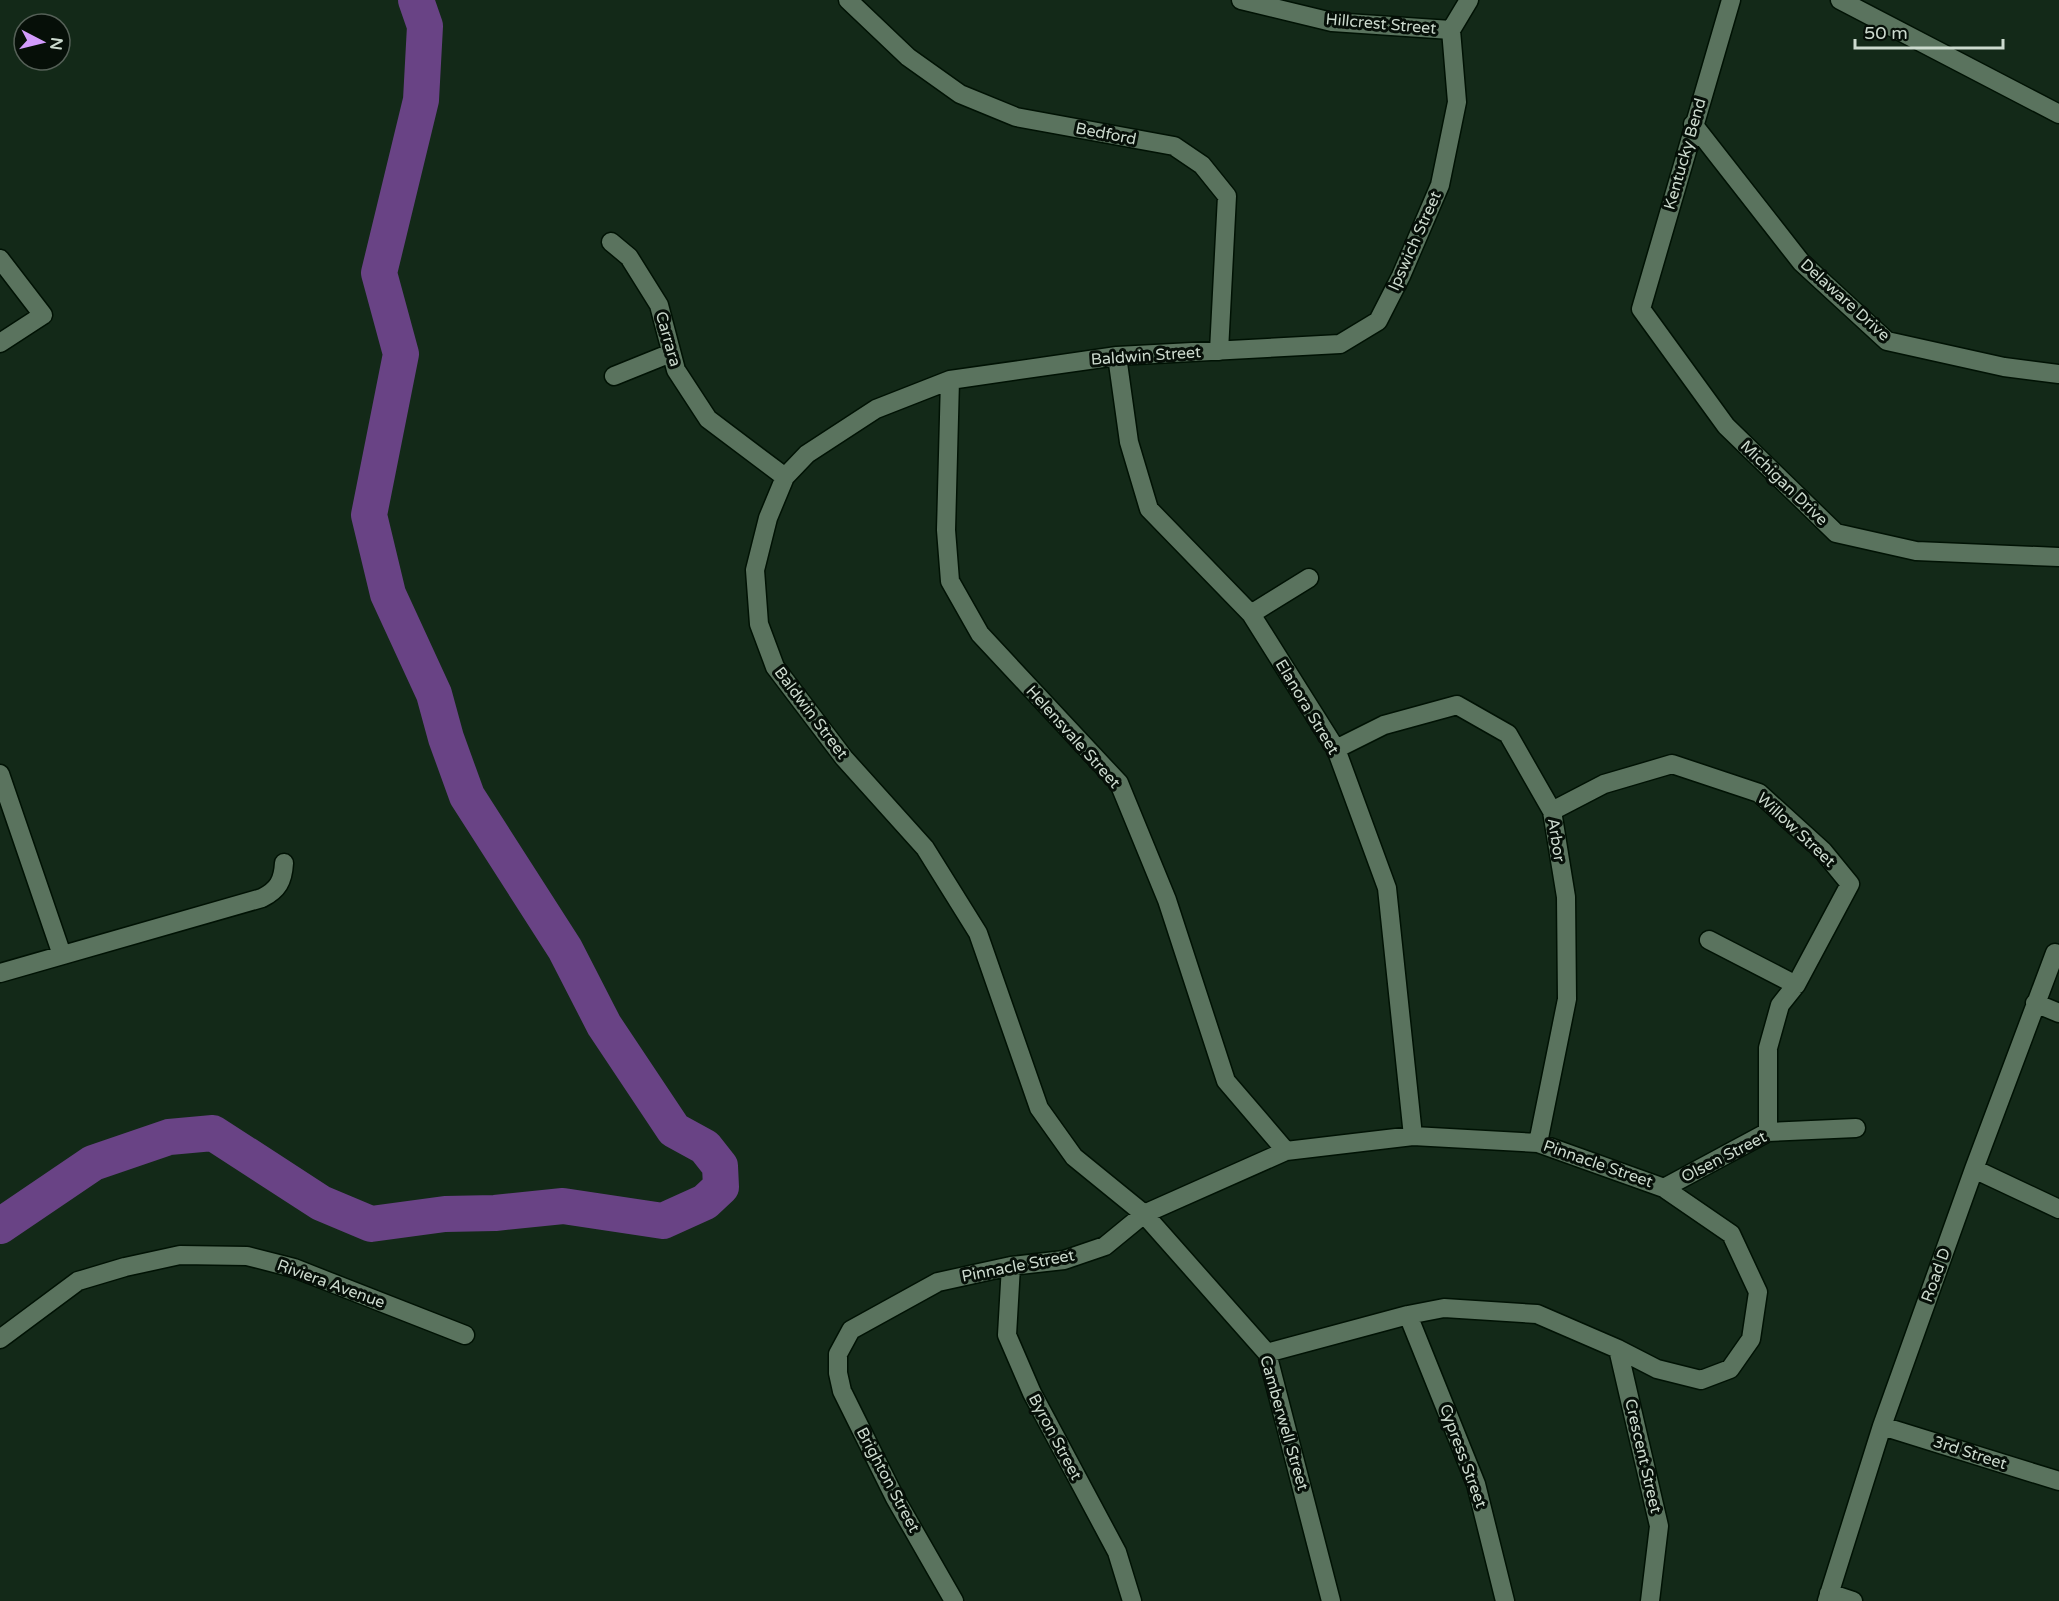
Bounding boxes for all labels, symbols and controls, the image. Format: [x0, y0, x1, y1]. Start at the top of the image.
street label: Hillcrest Street [1325, 9, 1437, 39]
north arrow [12, 12, 72, 72]
scale bar [1855, 12, 2004, 50]
text: 50 m [1864, 22, 1908, 44]
text: N [45, 36, 67, 51]
street label: Kentucky Bend [1660, 96, 1710, 212]
street label: Bedford [1074, 118, 1138, 150]
street label: Ipswich Street [1384, 188, 1446, 294]
street label: Delaware Drive [1796, 255, 1894, 345]
street label: Carrara [651, 309, 685, 369]
street label: Baldwin Street [1090, 342, 1202, 370]
street label: Michigan Drive [1736, 436, 1832, 530]
street label: Elanora Street [1271, 656, 1343, 758]
street label: Baldwin Street [770, 663, 852, 763]
street label: Helensvale Street [1022, 681, 1124, 793]
street label: Willow Street [1753, 789, 1839, 871]
street label: Arbor [1543, 817, 1569, 864]
street label: Olsen Street [1678, 1127, 1770, 1187]
street label: Pinnacle Street [1541, 1136, 1655, 1192]
street label: Pinnacle Street [960, 1245, 1076, 1287]
street label: Road D [1917, 1245, 1955, 1305]
street label: Riviera Avenue [274, 1255, 388, 1313]
street label: Camberwell Street [1255, 1353, 1313, 1493]
street label: Byron Street [1024, 1390, 1086, 1484]
street label: Crescent Street [1620, 1397, 1666, 1515]
street label: Cypress Street [1435, 1401, 1491, 1511]
street label: Brighton Street [852, 1424, 924, 1536]
street label: 3rd Street [1931, 1432, 2009, 1474]

